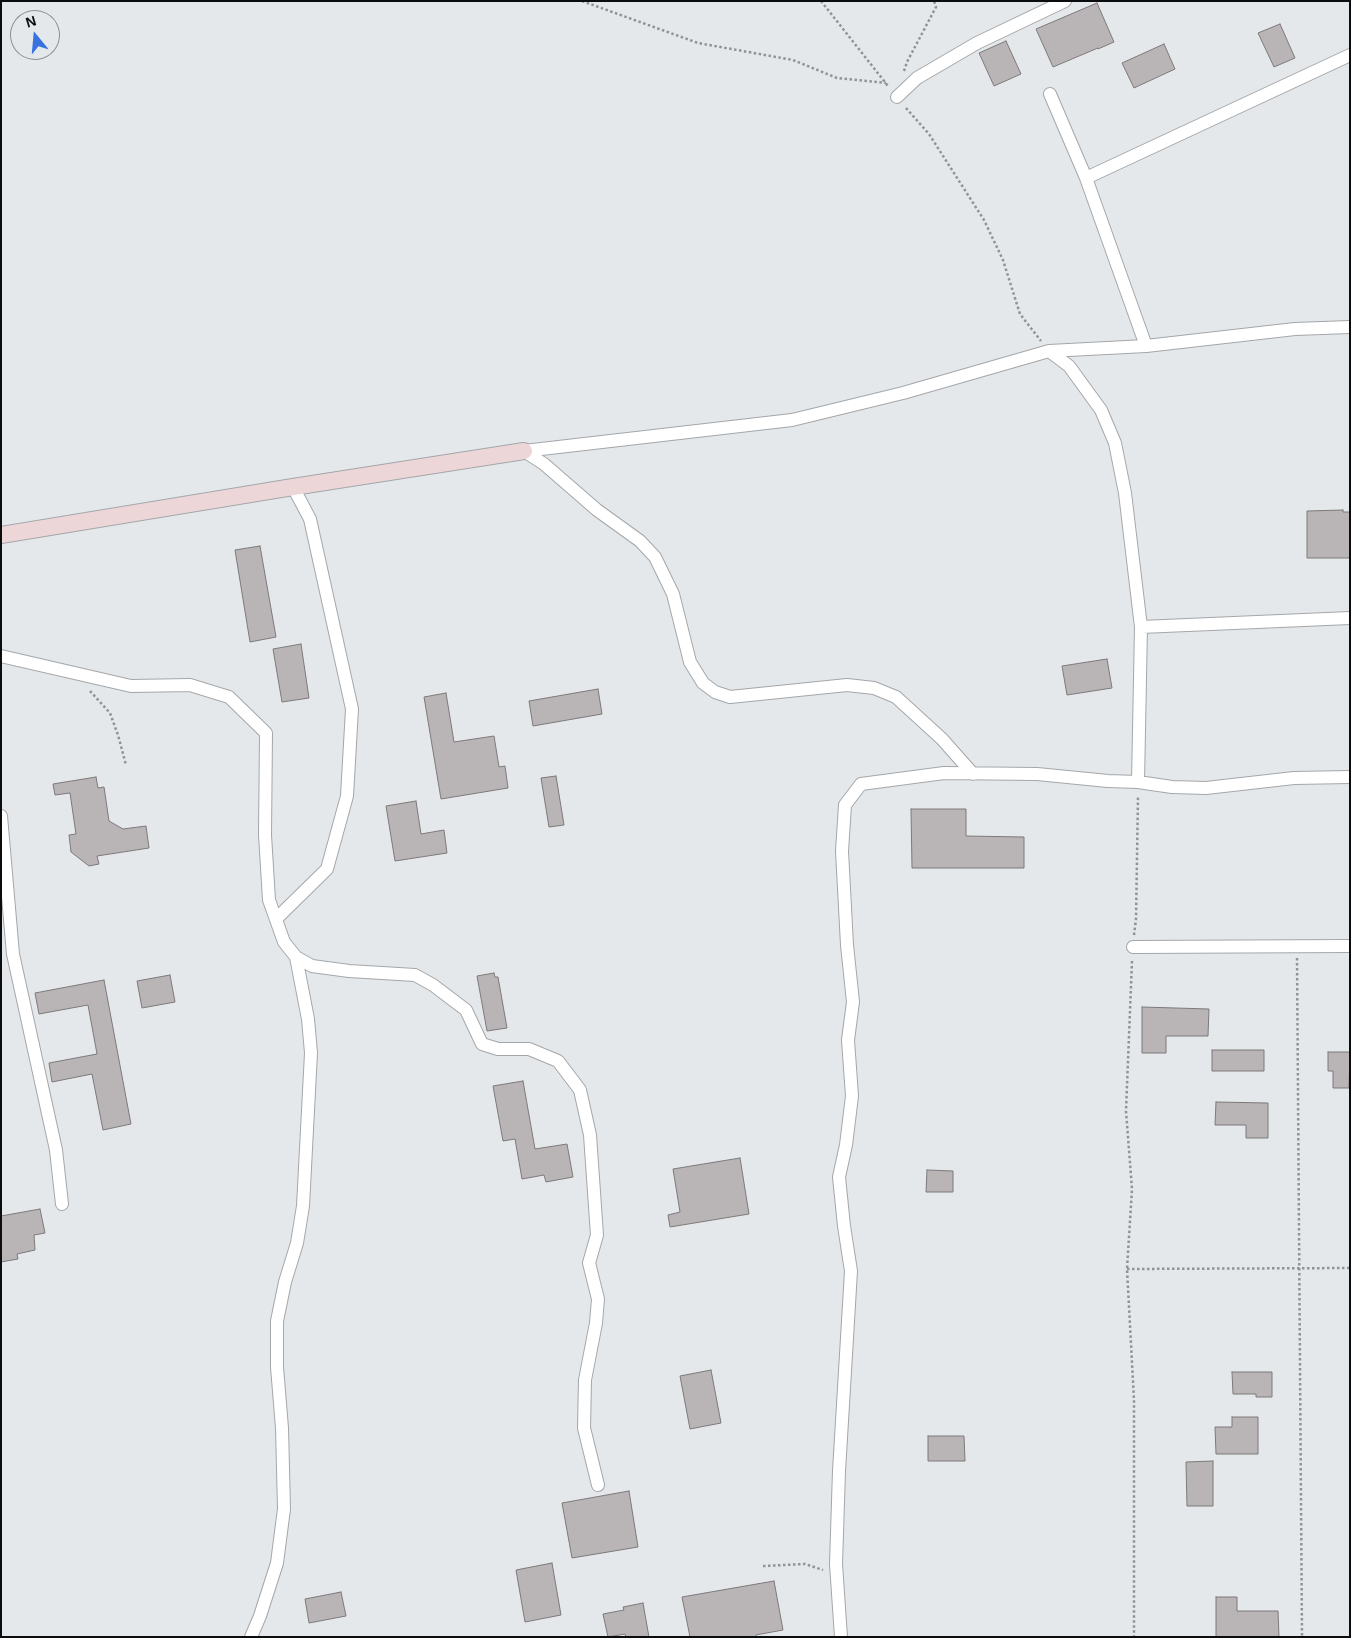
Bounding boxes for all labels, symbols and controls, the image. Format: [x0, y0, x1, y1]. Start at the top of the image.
north arrow [10, 10, 60, 60]
text: N [24, 12, 38, 31]

